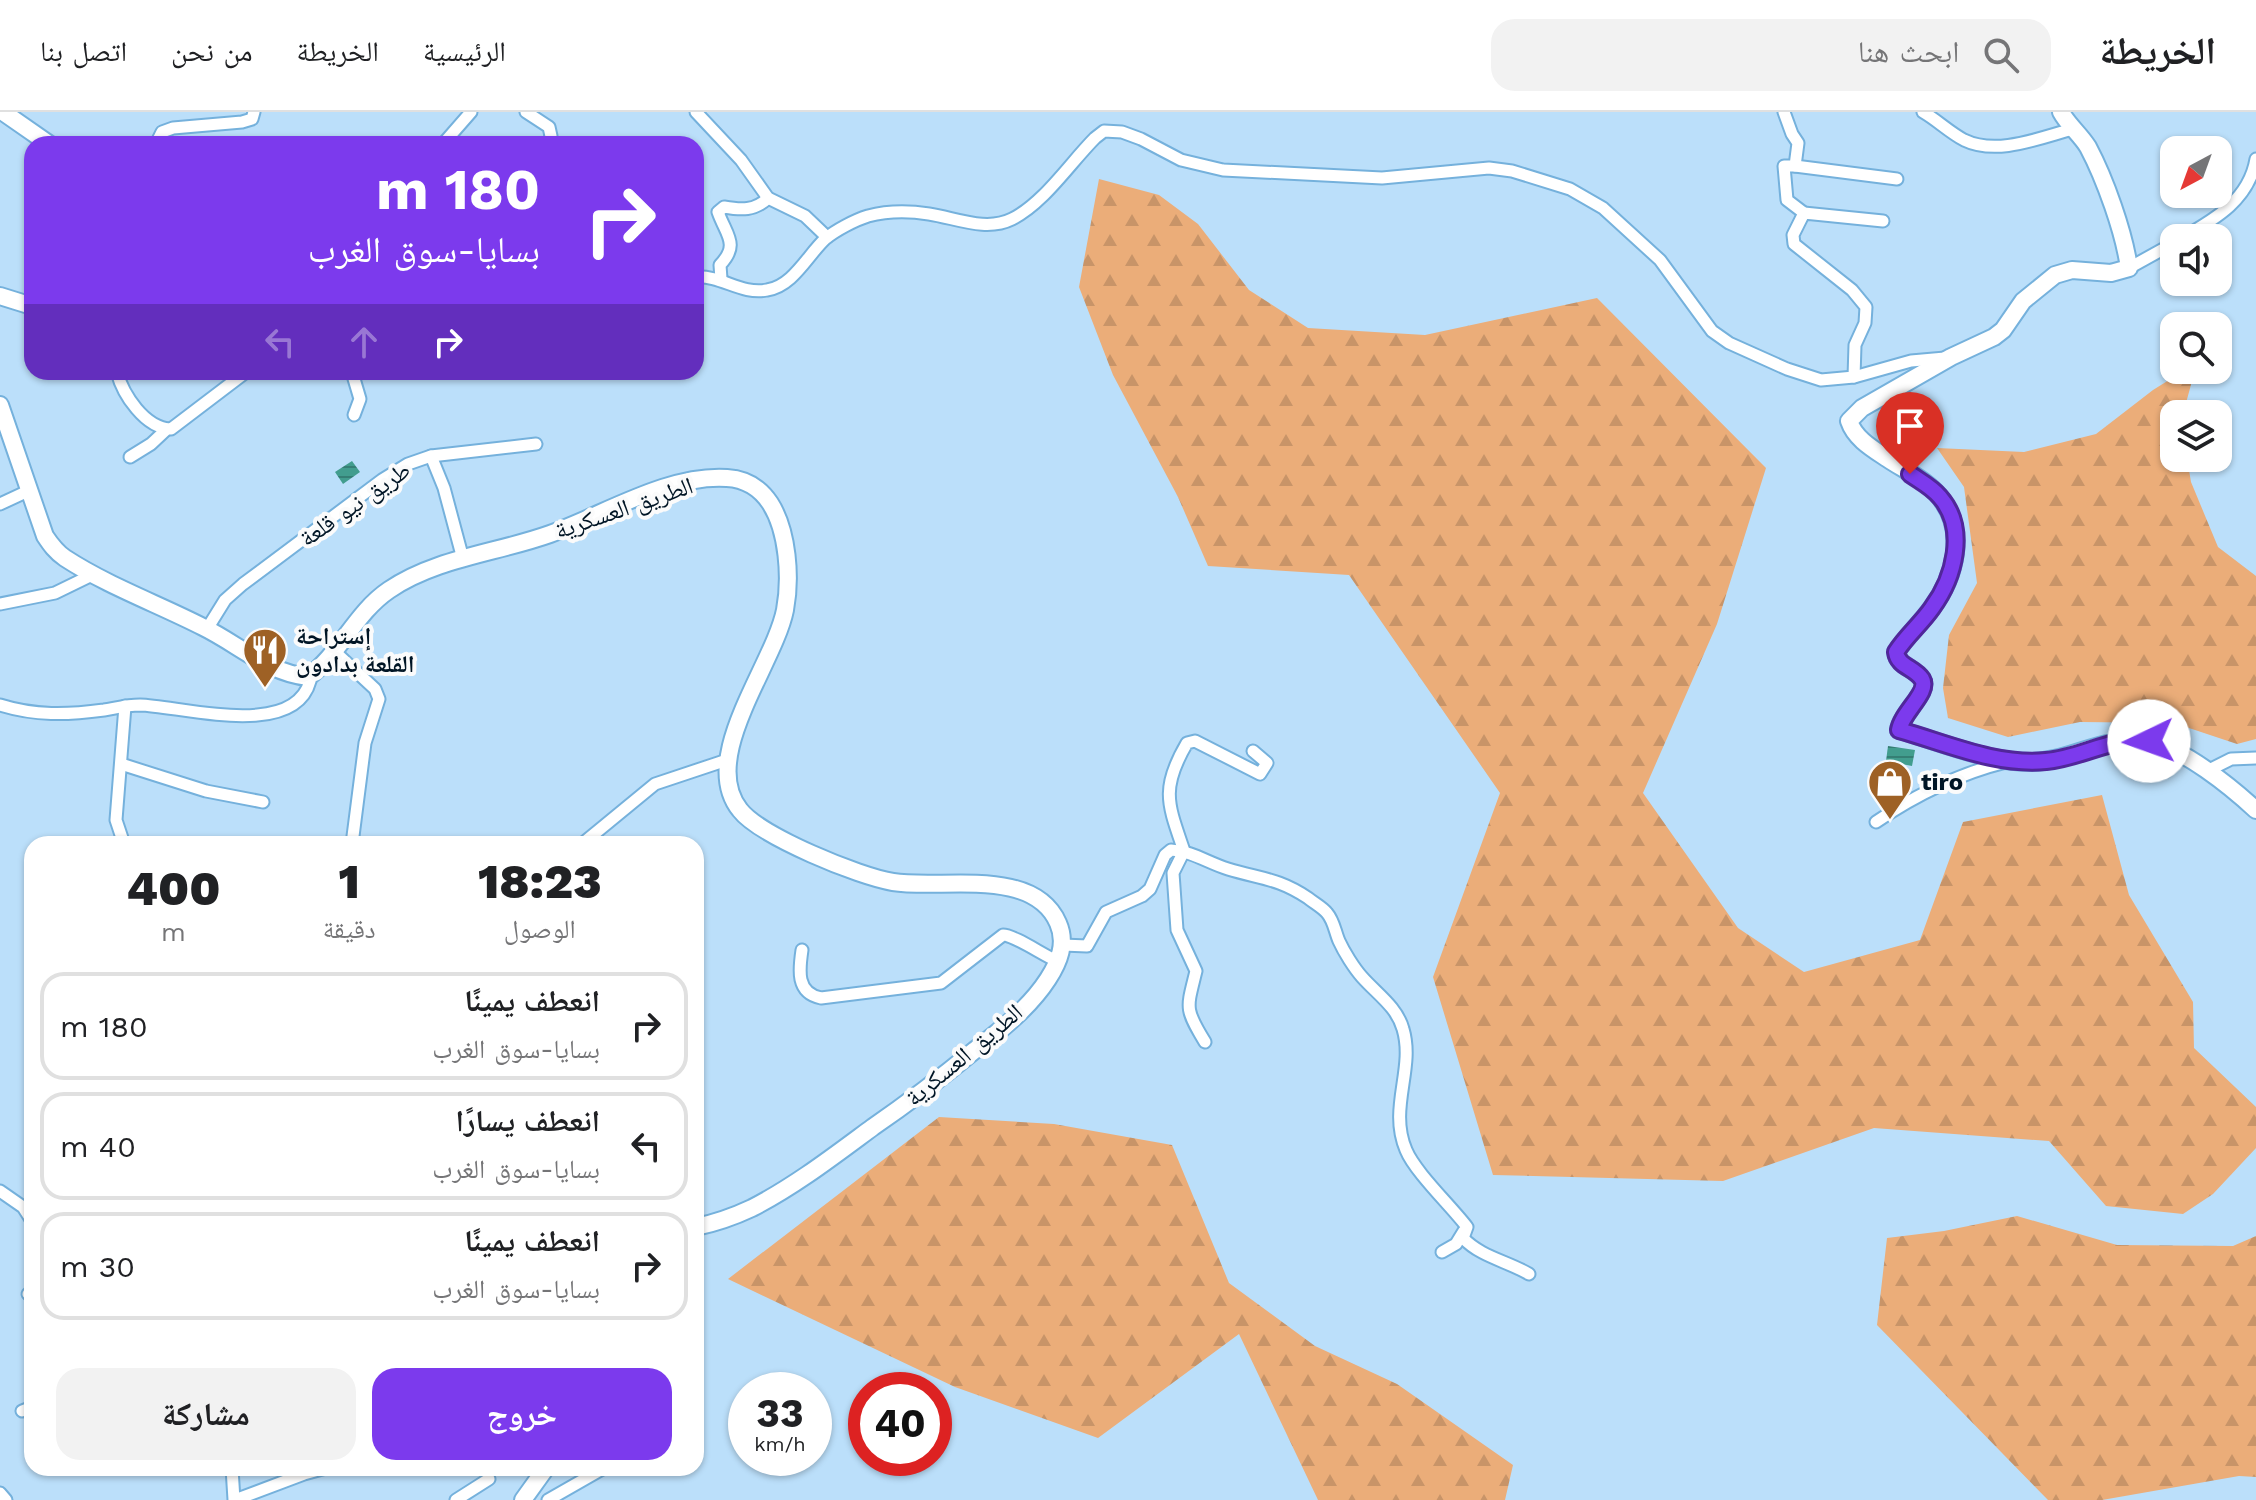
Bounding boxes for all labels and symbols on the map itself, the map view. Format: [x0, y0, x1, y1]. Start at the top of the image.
north arrow [2160, 136, 2232, 208]
pin [1876, 392, 1944, 474]
street label: طريق نيو قلعة [294, 456, 416, 552]
street label: الطريق العسكرية [551, 471, 697, 545]
place label: إستراحة القلعة بدادون [296, 622, 415, 678]
restaurant icon: إستراحة القلعة بدادون [241, 626, 289, 689]
position arrow [2107, 699, 2191, 783]
shop icon: tiro [1866, 758, 1914, 821]
place label: tiro [1921, 768, 1963, 796]
street label: الطريق العسكرية [900, 998, 1028, 1112]
speed limit sign: 40 [848, 1372, 952, 1476]

